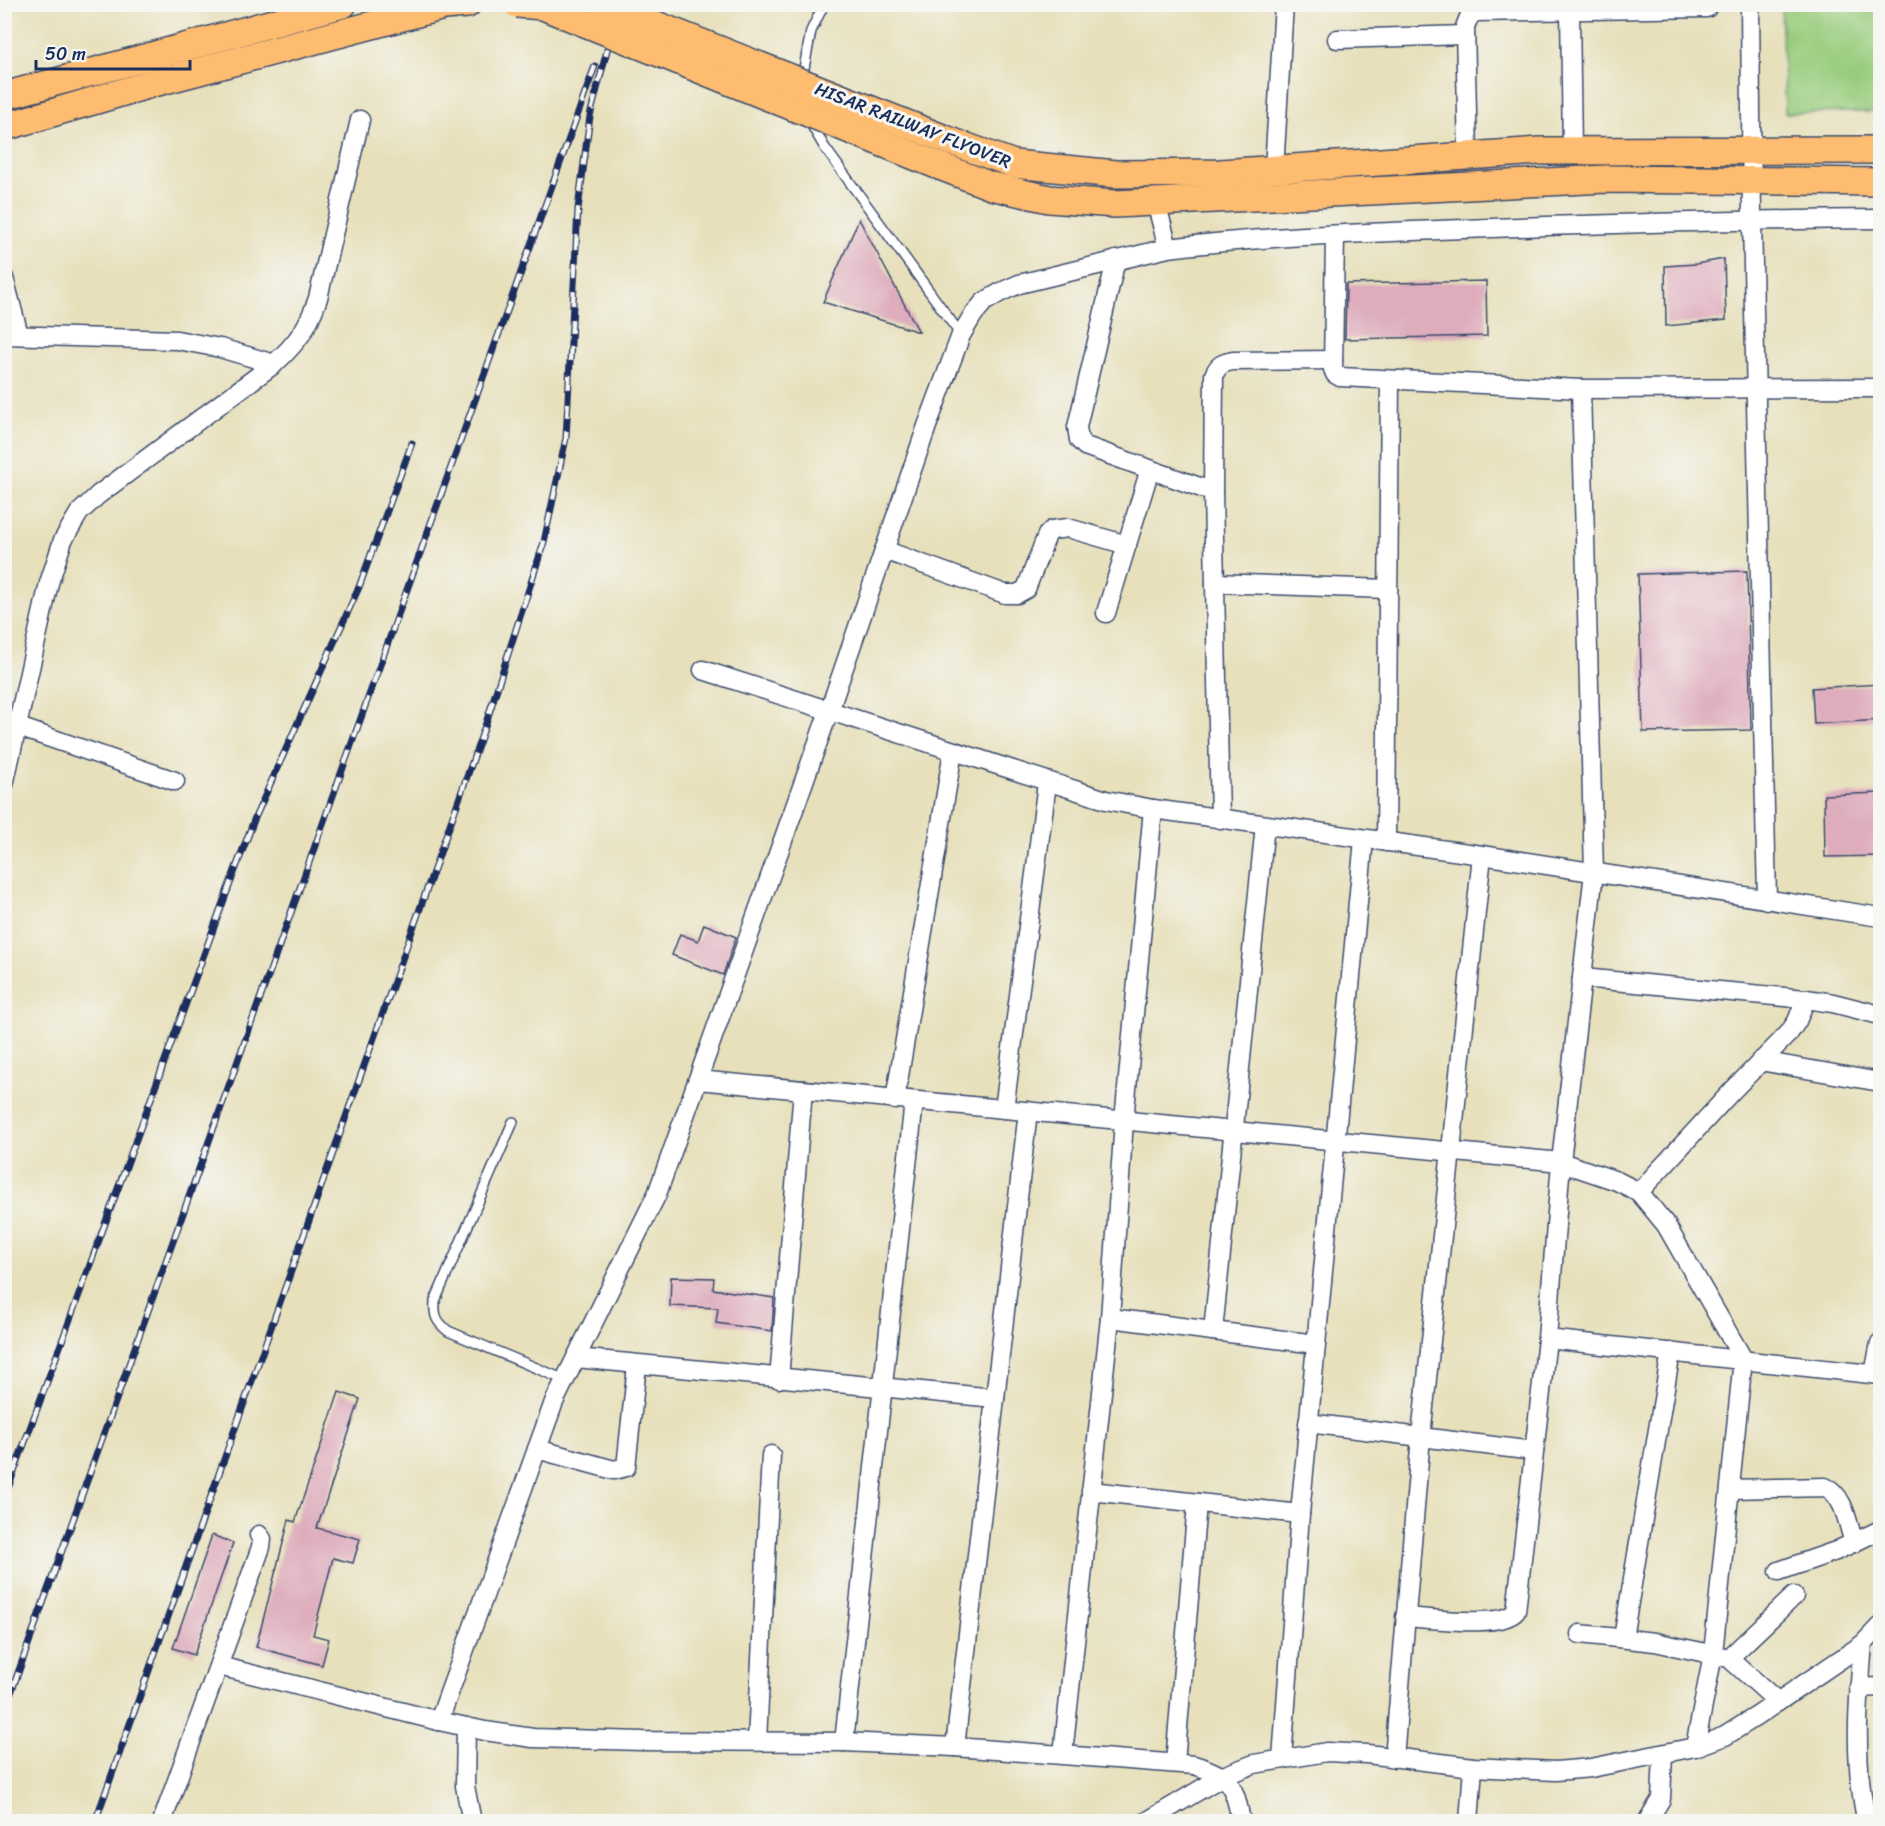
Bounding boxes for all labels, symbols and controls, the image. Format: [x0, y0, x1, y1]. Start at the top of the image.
scale bar [36, 33, 190, 71]
text: 50 m [45, 38, 86, 70]
street label: HISAR RAILWAY FLYOVER [810, 73, 1016, 177]

